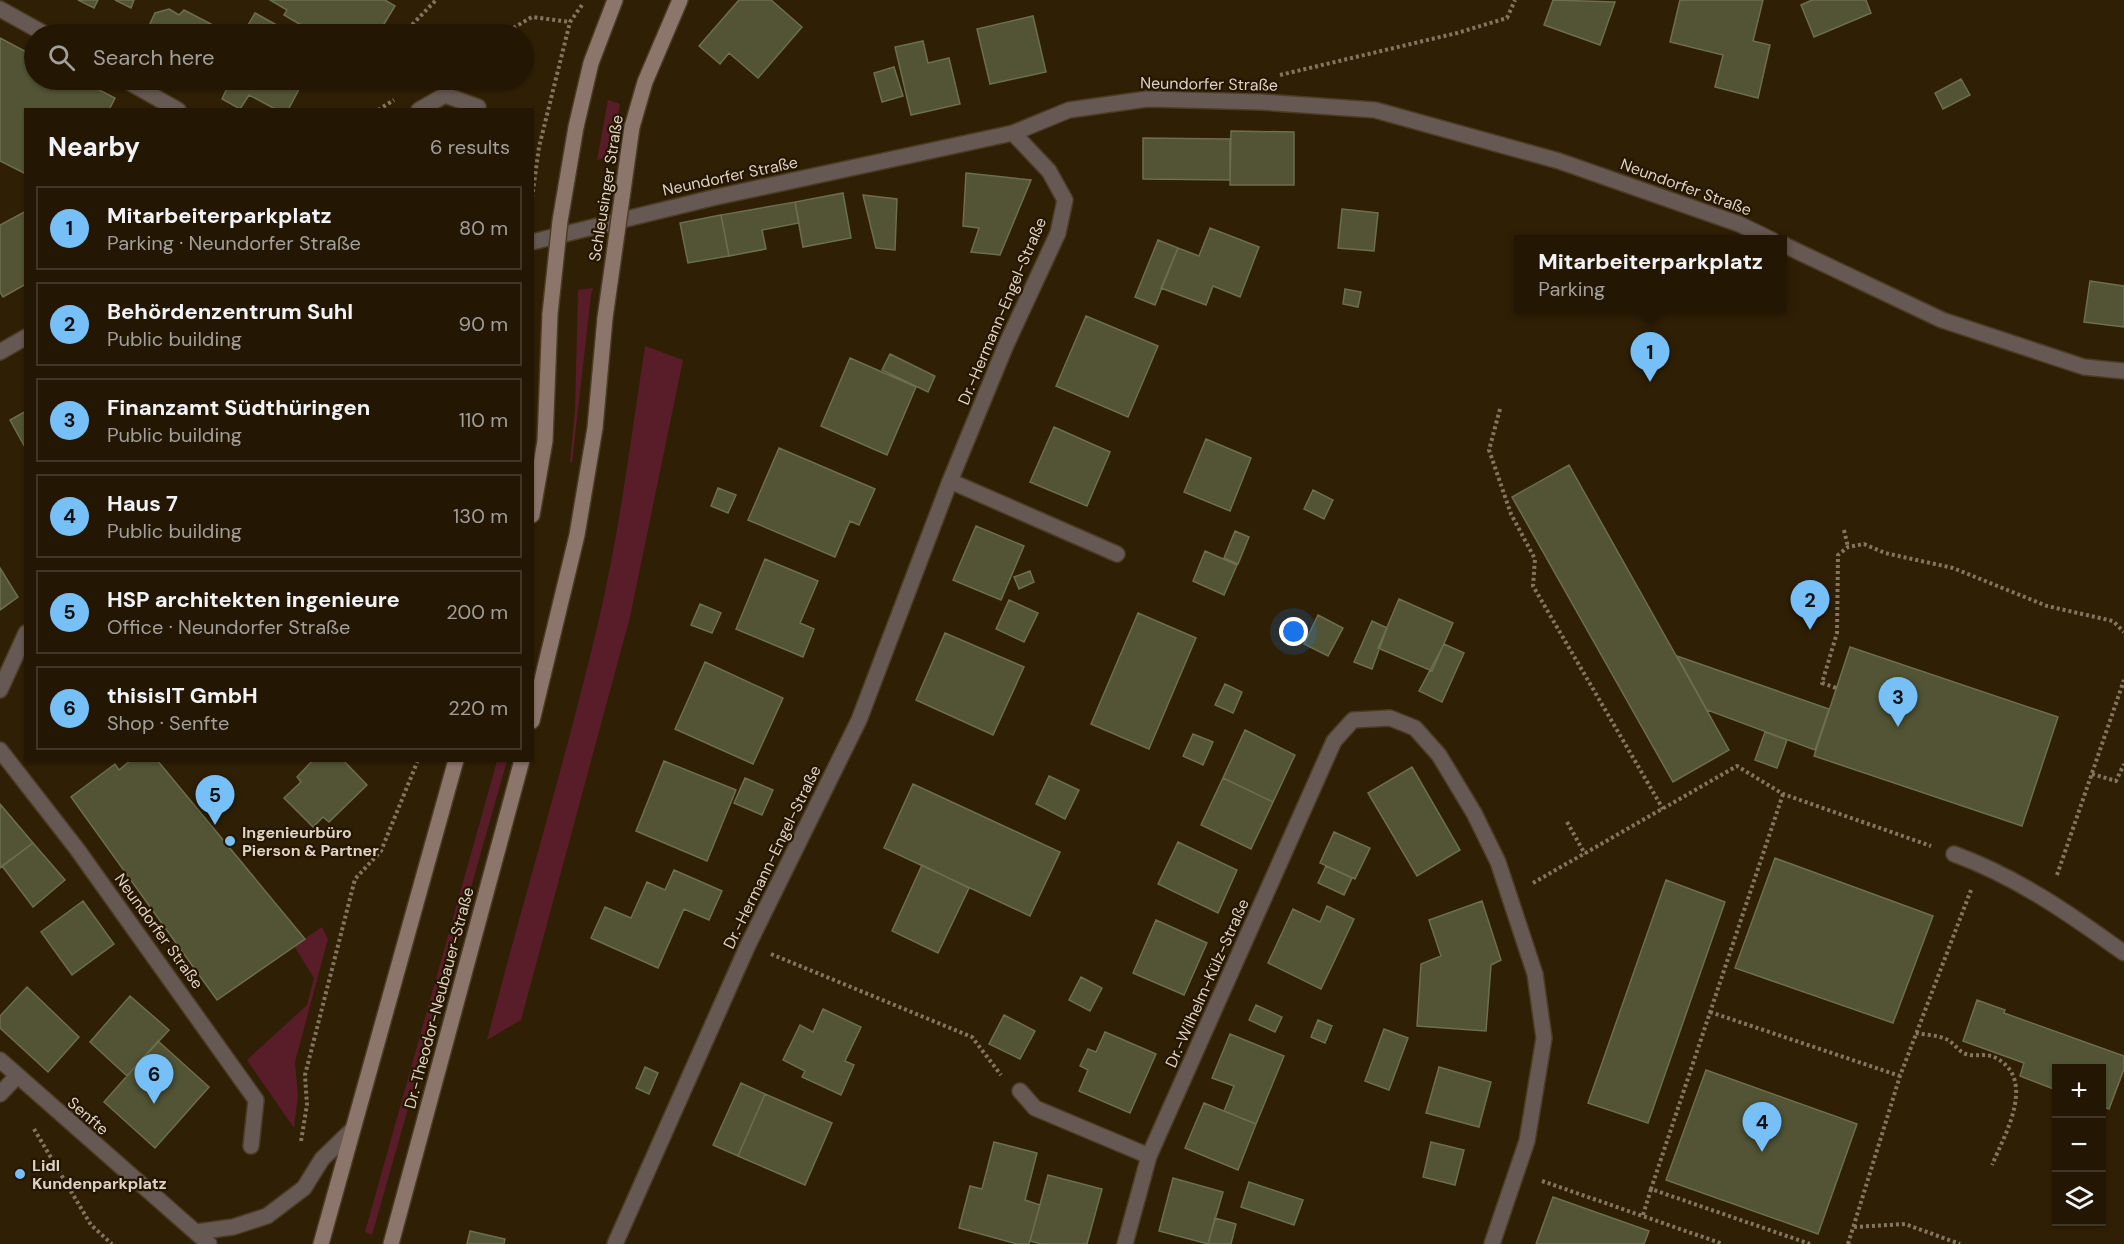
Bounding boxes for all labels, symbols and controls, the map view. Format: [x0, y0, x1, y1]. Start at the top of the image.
search box [24, 24, 534, 90]
icon: search [45, 41, 78, 74]
text: Search here [93, 43, 214, 72]
street label: Neundorfer Straße [1140, 72, 1278, 96]
street label: Schleusinger Straße [584, 113, 628, 263]
text: Nearby [48, 130, 140, 164]
text: 6 results [430, 134, 510, 160]
street label: Neundorfer Straße [660, 151, 800, 201]
street label: Neundorfer Straße [1618, 154, 1754, 220]
text: Mitarbeiterparkplatz [107, 201, 331, 230]
street label: Dr.-Hermann-Engel-Straße [953, 214, 1051, 408]
text: 1 [66, 215, 73, 241]
text: 80 m [459, 215, 508, 241]
text: Parking · Neundorfer Straße [107, 230, 361, 256]
popup [1514, 235, 1787, 313]
text: Mitarbeiterparkplatz [1538, 247, 1763, 276]
text: Parking [1538, 276, 1605, 302]
text: Behördenzentrum Suhl [107, 297, 353, 326]
text: 2 [64, 311, 75, 337]
text: 90 m [459, 311, 508, 337]
text: Public building [107, 326, 242, 352]
pin: 1 [1630, 332, 1670, 382]
text: Finanzamt Südthüringen [107, 393, 370, 422]
text: 3 [63, 407, 76, 433]
text: 110 m [459, 407, 508, 433]
text: Public building [107, 422, 242, 448]
text: Haus 7 [107, 489, 178, 518]
text: 4 [63, 503, 76, 529]
text: 130 m [453, 503, 508, 529]
text: Public building [107, 518, 242, 544]
pin: 2 [1790, 580, 1830, 630]
text: HSP architekten ingenieure [107, 585, 400, 614]
text: 5 [63, 599, 76, 625]
text: 200 m [446, 599, 508, 625]
text: Office · Neundorfer Straße [107, 614, 350, 640]
your location [1279, 617, 1308, 646]
pin: 3 [1878, 678, 1918, 727]
text: thisisIT GmbH [107, 681, 258, 710]
text: 6 [63, 695, 76, 721]
text: 220 m [448, 695, 508, 721]
text: Shop · Senfte [107, 710, 229, 736]
street label: Dr.-Hermann-Engel-Straße [718, 762, 826, 952]
pin: 5 [196, 776, 234, 825]
place label: Ingenieurbüro Pierson & Partner [242, 822, 379, 861]
marker: Ingenieurbüro Pierson & Partner [223, 834, 237, 848]
street label: Neundorfer Straße [110, 869, 208, 993]
street label: Dr.-Theodor-Neubauer-Straße [399, 885, 479, 1111]
street label: Dr.-Wilhelm-Külz-Straße [1160, 895, 1254, 1071]
pin: 6 [134, 1054, 174, 1104]
map controls [2052, 1064, 2106, 1226]
button: + [2052, 1064, 2106, 1118]
street label: Senfte [63, 1092, 113, 1140]
pin: 4 [1742, 1102, 1782, 1152]
button: − [2052, 1118, 2106, 1172]
place label: Lidl Kundenparkplatz [32, 1155, 167, 1194]
marker: Lidl Kundenparkplatz [13, 1167, 27, 1181]
button: layers [2052, 1172, 2106, 1226]

